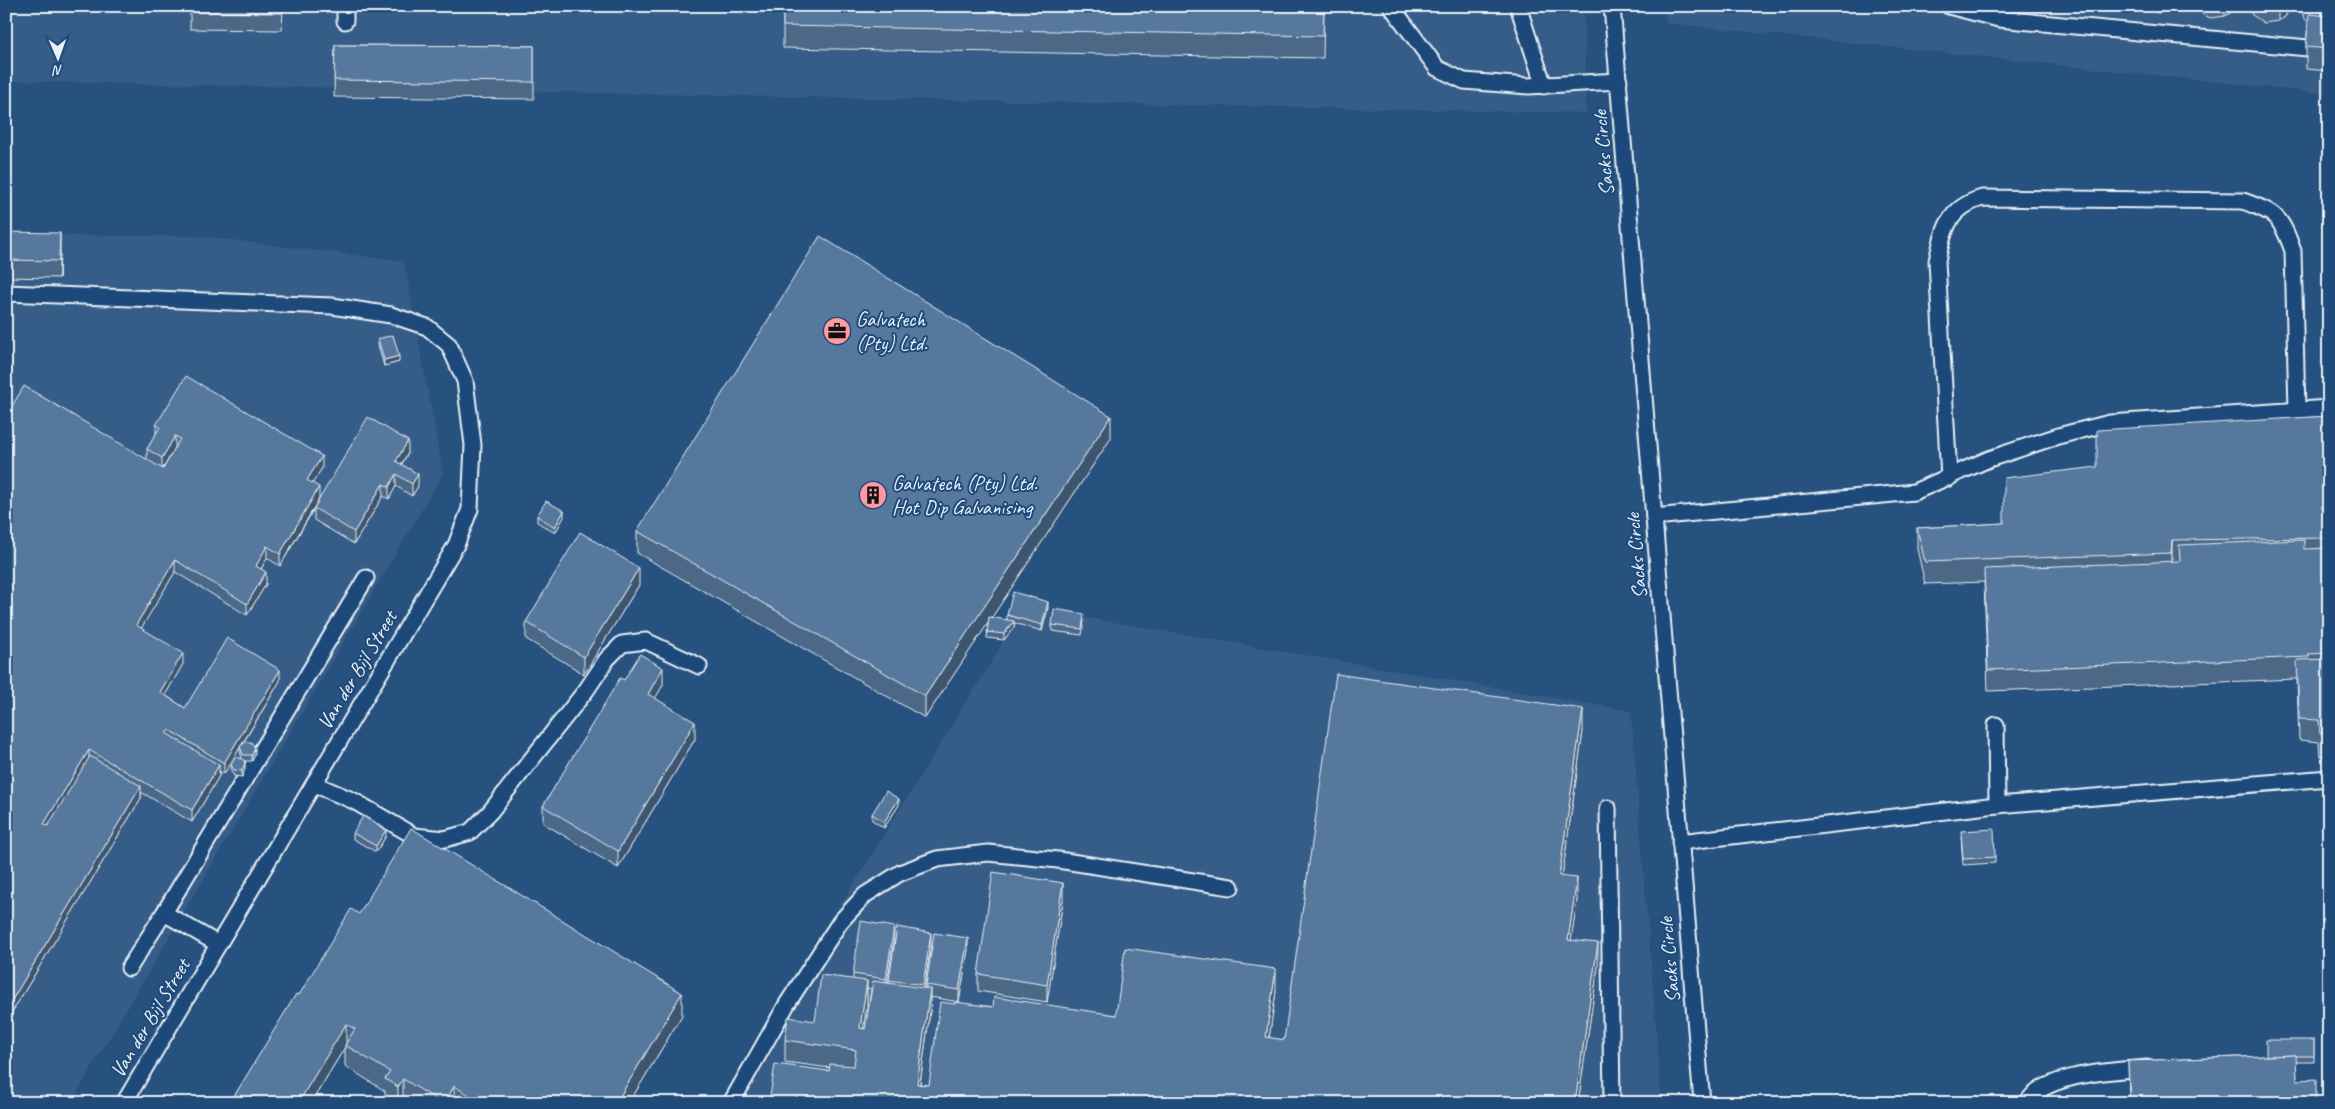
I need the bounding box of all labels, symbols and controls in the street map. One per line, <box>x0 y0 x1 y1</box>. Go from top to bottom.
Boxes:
north arrow <box>32 32 82 82</box>
text: N <box>51 62 63 79</box>
street label: Sacks Circle <box>1586 108 1620 197</box>
place label: Galvatech (Pty) Ltd. <box>856 306 928 356</box>
office icon: Galvatech (Pty) Ltd. <box>822 316 852 346</box>
place label: Galvatech (Pty) Ltd. Hot Dip Galvanising <box>892 470 1038 520</box>
building icon: Galvatech (Pty) Ltd. Hot Dip Galvanising <box>858 480 888 510</box>
street label: Sacks Circle <box>1619 511 1653 600</box>
street label: Van der Bijl Street <box>311 604 404 734</box>
street label: Sacks Circle <box>1652 915 1686 1004</box>
street label: Van der Bijl Street <box>104 952 197 1082</box>

